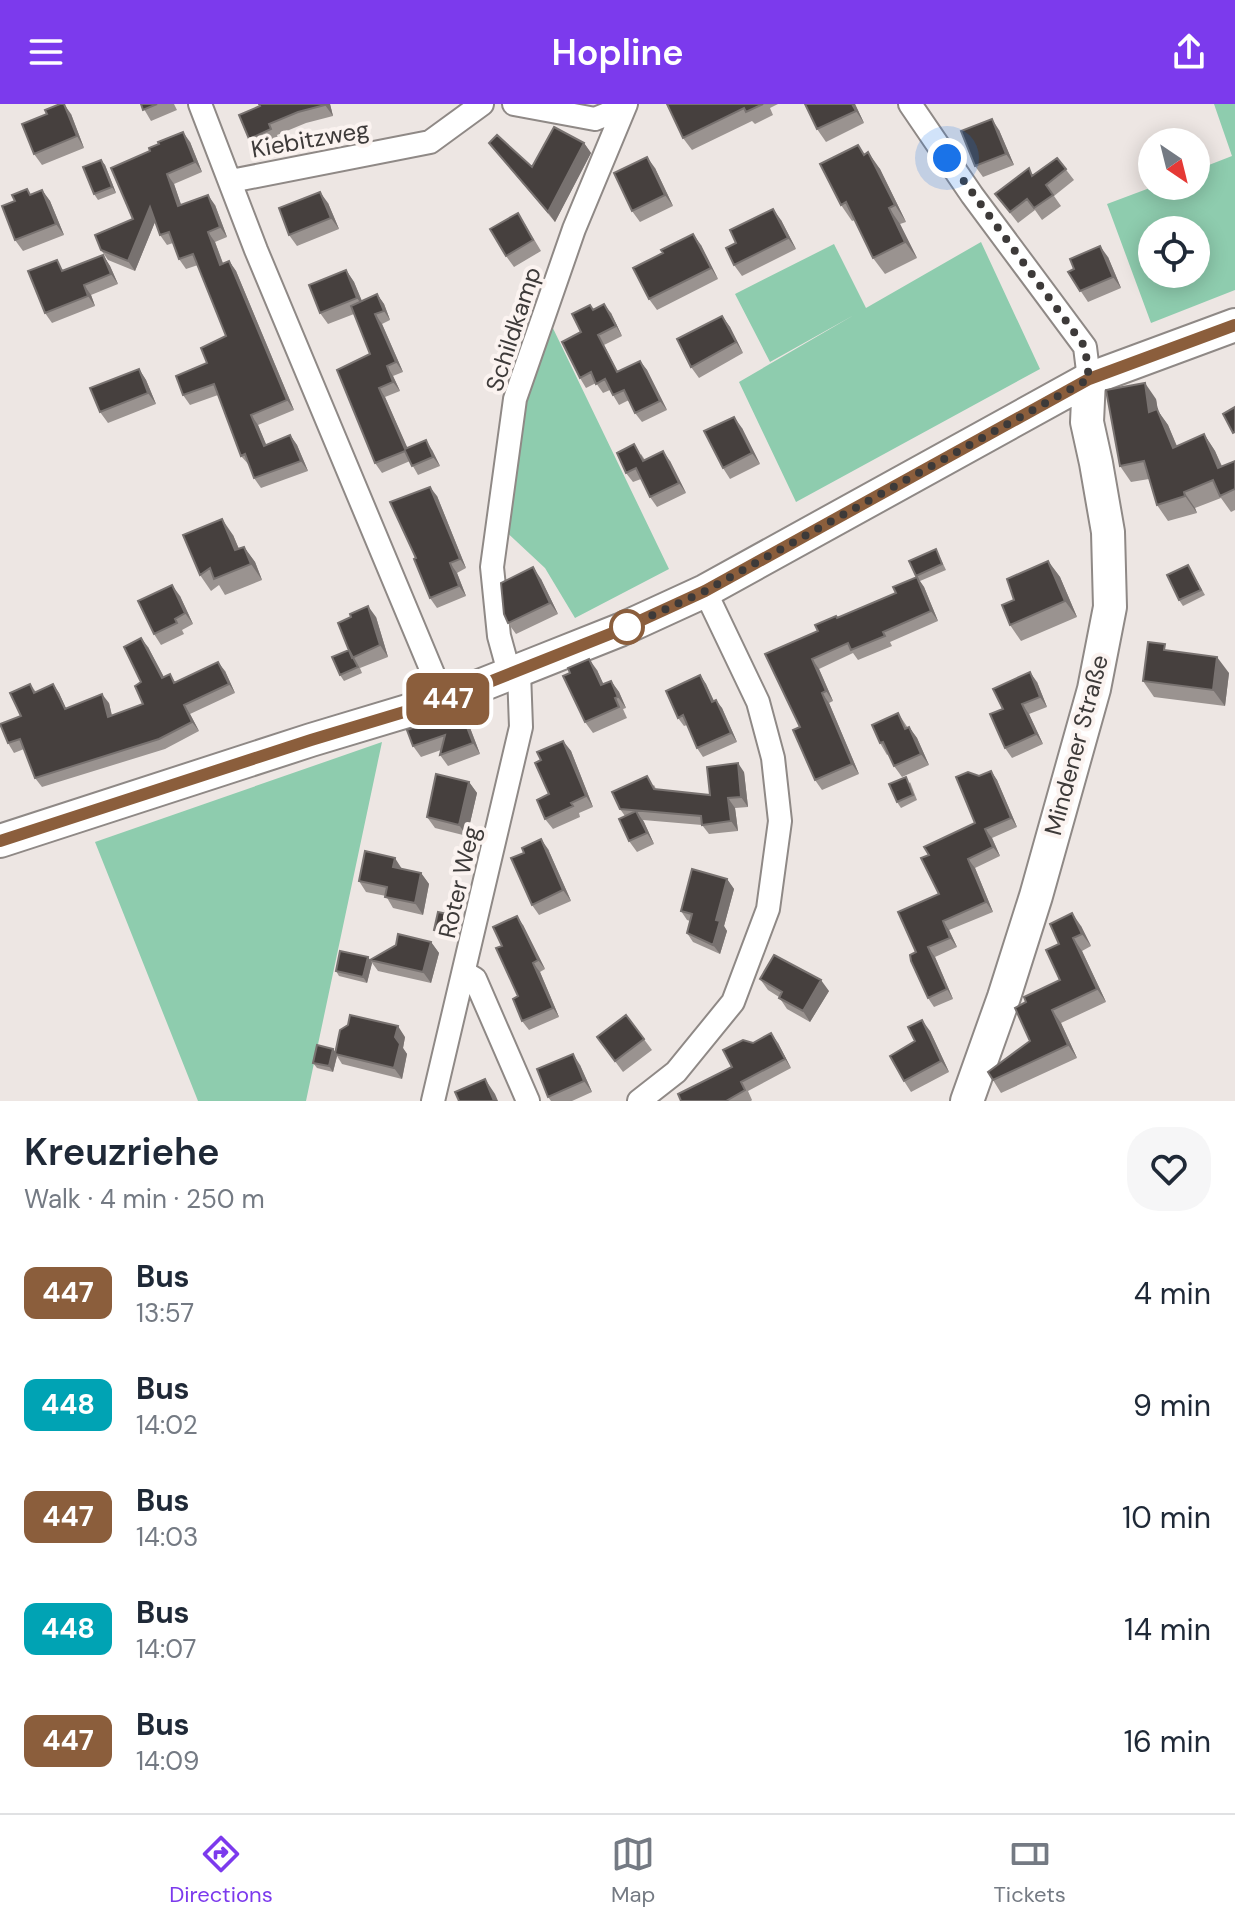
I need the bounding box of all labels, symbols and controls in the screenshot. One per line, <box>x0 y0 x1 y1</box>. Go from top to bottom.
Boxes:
text: Hopline <box>551 29 684 76</box>
icon: menu <box>24 30 68 74</box>
icon: share <box>1167 30 1211 74</box>
street label: Kiebitzweg <box>249 113 371 165</box>
north arrow <box>1138 128 1210 200</box>
map controls <box>1138 128 1210 288</box>
your location <box>927 138 967 178</box>
button: locate <box>1138 216 1210 288</box>
street label: Schildkamp <box>478 263 548 395</box>
unlabelled marker <box>610 610 644 644</box>
street label: Mindener Straße <box>1037 651 1115 839</box>
line badge: 447 <box>402 673 494 725</box>
text: 447 <box>422 680 474 717</box>
street label: Roter Weg <box>431 823 487 941</box>
text: Kreuzriehe <box>24 1127 220 1177</box>
button: heart <box>1127 1127 1211 1211</box>
text: Walk · 4 min · 250 m <box>24 1182 265 1216</box>
text: Bus <box>136 1257 190 1296</box>
text: 447 <box>42 1274 94 1311</box>
text: 4 min <box>1134 1274 1211 1313</box>
text: 13:57 <box>136 1296 194 1330</box>
text: Bus <box>136 1369 190 1408</box>
text: 448 <box>41 1386 95 1423</box>
text: 9 min <box>1133 1386 1211 1425</box>
text: 14:02 <box>136 1408 198 1442</box>
text: Bus <box>136 1481 190 1520</box>
text: 447 <box>42 1498 94 1535</box>
text: 10 min <box>1122 1498 1211 1537</box>
text: 14:03 <box>136 1520 198 1554</box>
text: Bus <box>136 1593 190 1632</box>
text: 448 <box>41 1610 95 1647</box>
text: 14 min <box>1124 1610 1211 1649</box>
text: 14:07 <box>136 1632 196 1666</box>
text: Bus <box>136 1705 190 1744</box>
text: 447 <box>42 1722 94 1759</box>
text: 16 min <box>1124 1722 1211 1761</box>
text: 14:09 <box>136 1744 199 1778</box>
tab: Directions <box>169 1832 273 1909</box>
tab: Map <box>611 1832 655 1909</box>
tab: Tickets <box>994 1832 1066 1909</box>

